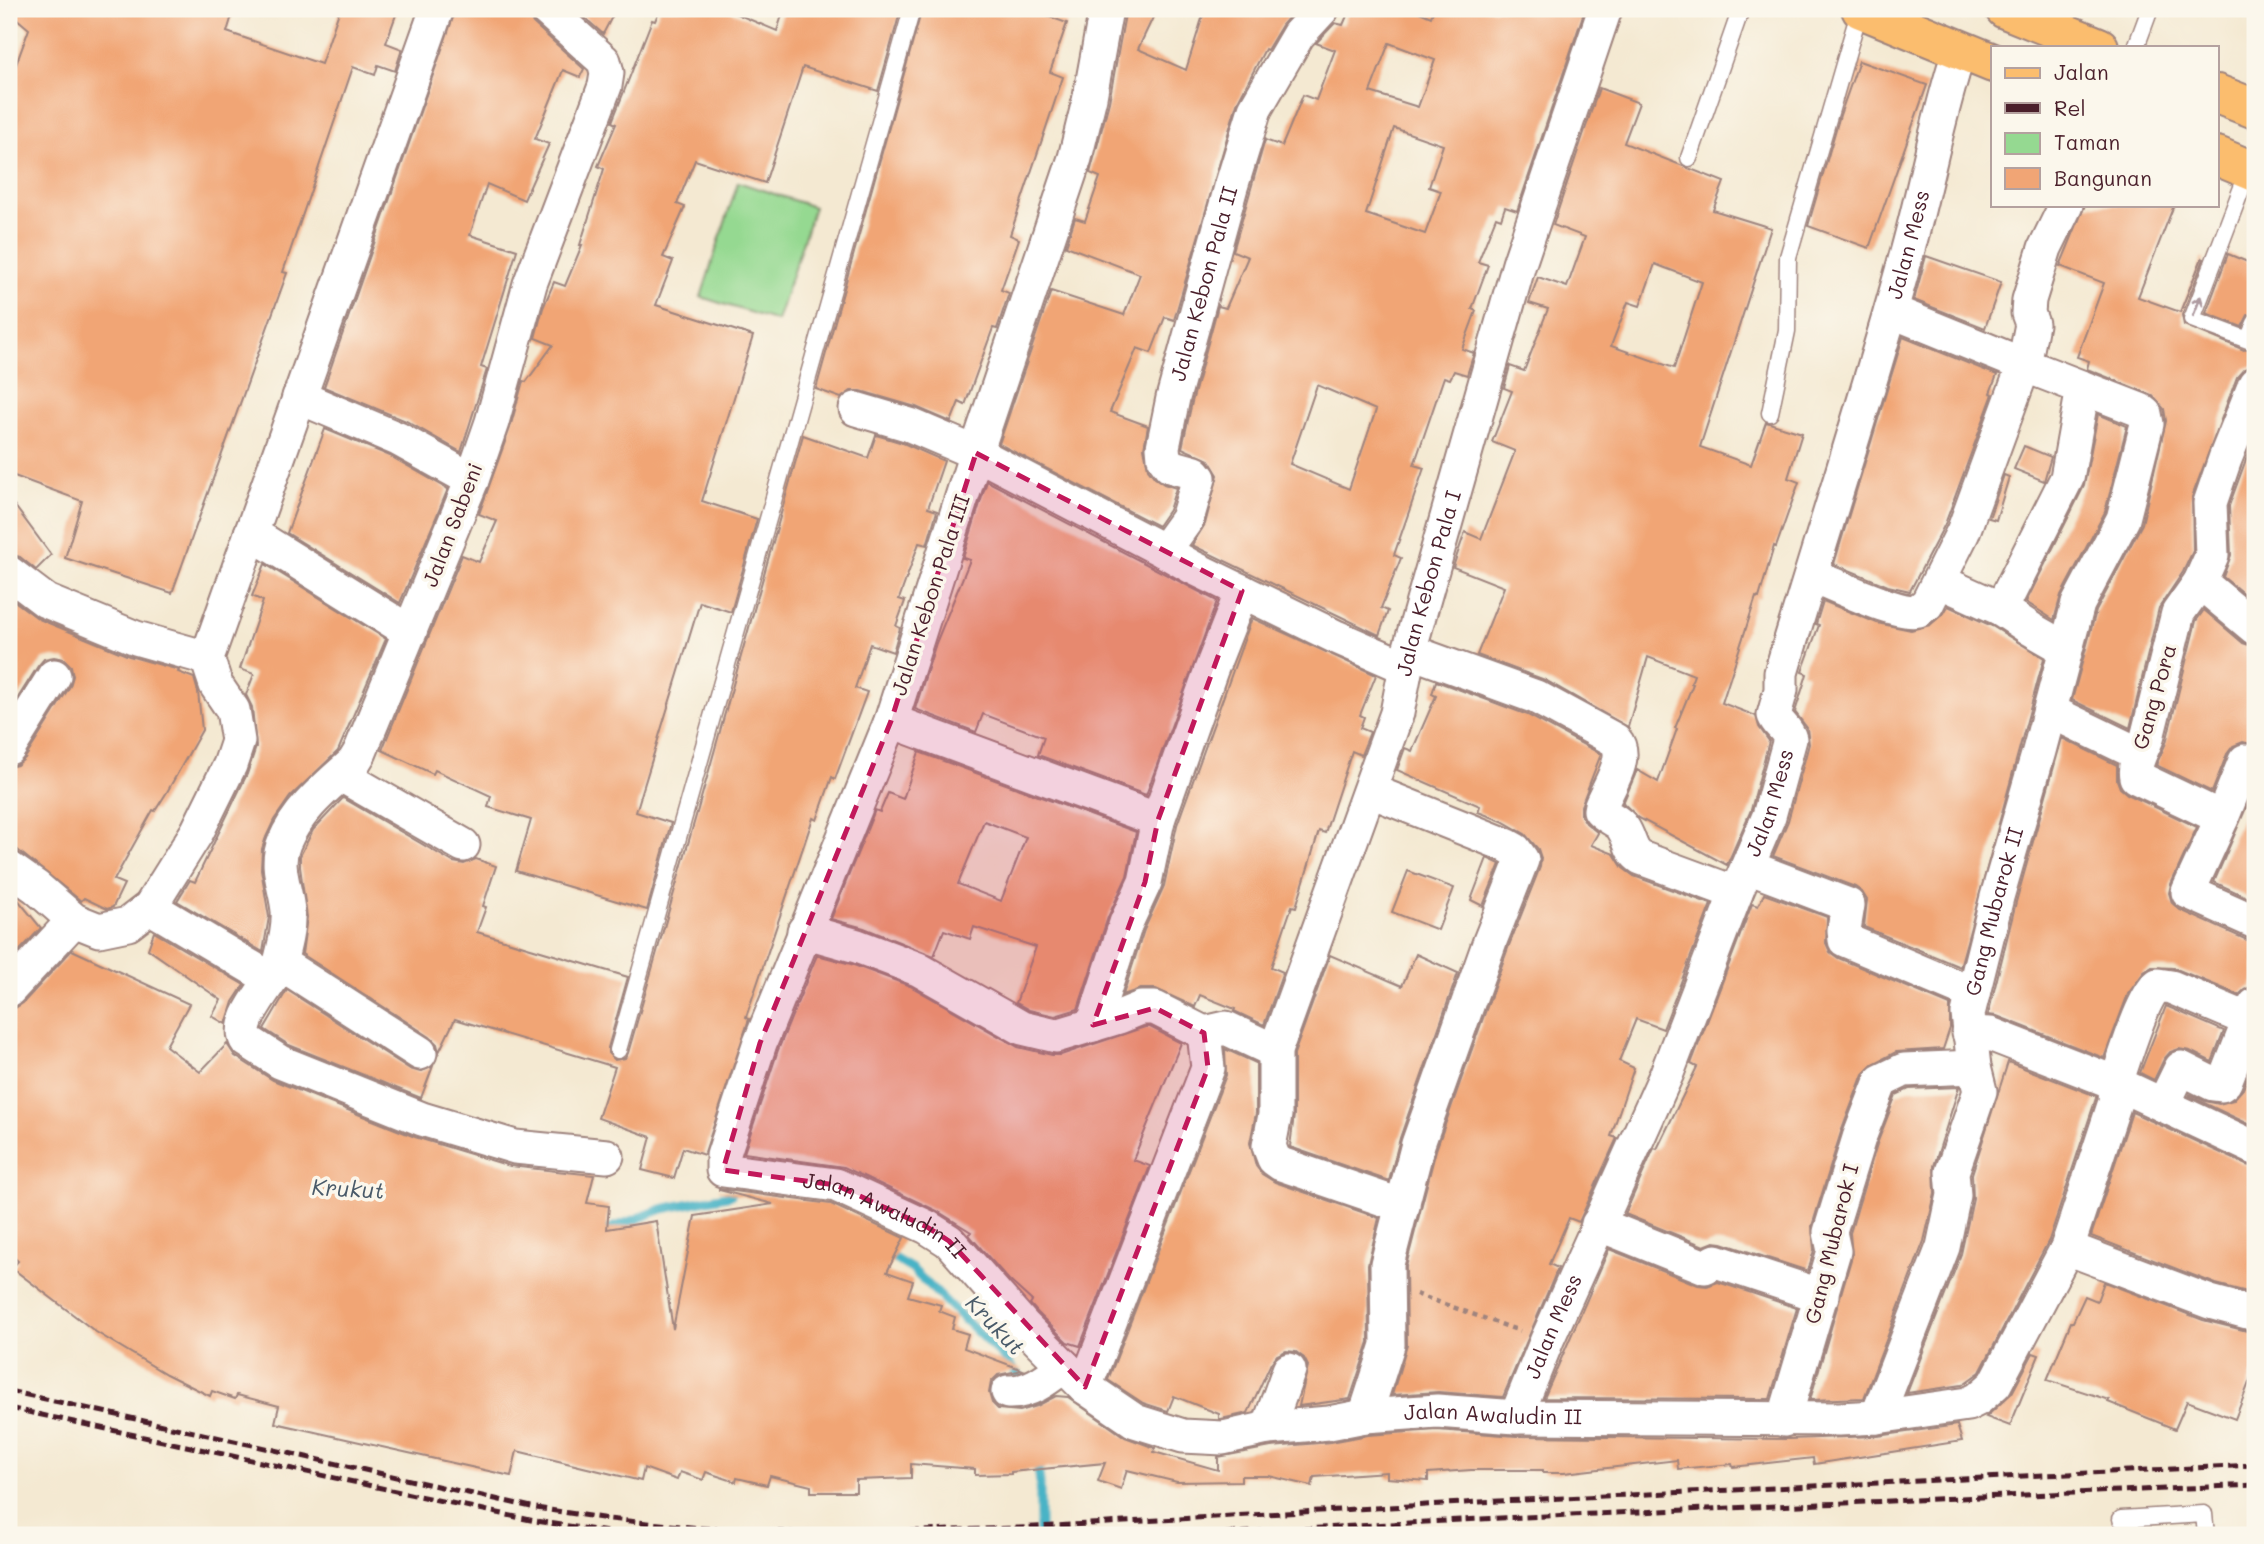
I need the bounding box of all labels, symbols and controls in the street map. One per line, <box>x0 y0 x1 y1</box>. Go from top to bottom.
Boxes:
legend <box>1991 46 2218 206</box>
text: Jalan <box>2054 58 2109 85</box>
text: Rel <box>2054 94 2086 121</box>
text: Taman <box>2054 128 2120 155</box>
text: Bangunan <box>2054 164 2152 191</box>
street label: Jalan Kebon Pala II <box>1163 183 1243 384</box>
street label: Jalan Mess <box>1880 187 1934 302</box>
one-way arrow <box>2192 295 2204 317</box>
street label: Jalan Sabeni <box>416 459 488 590</box>
street label: Jalan Kebon Pala I <box>1389 487 1466 678</box>
street label: Jalan Kebon Pala III <box>884 491 975 698</box>
street label: Gang Pora <box>2126 641 2181 752</box>
street label: Jalan Mess <box>1738 746 1799 860</box>
street label: Gang Mubarok II <box>1958 824 2028 998</box>
street label: Gang Mubarok I <box>1798 1161 1863 1326</box>
street label: Jalan Awaludin II <box>801 1166 973 1263</box>
water label: Krukut <box>311 1171 385 1205</box>
street label: Jalan Mess <box>1518 1269 1587 1382</box>
water label: Krukut <box>960 1288 1032 1361</box>
street label: Jalan Awaludin II <box>1403 1396 1582 1429</box>

